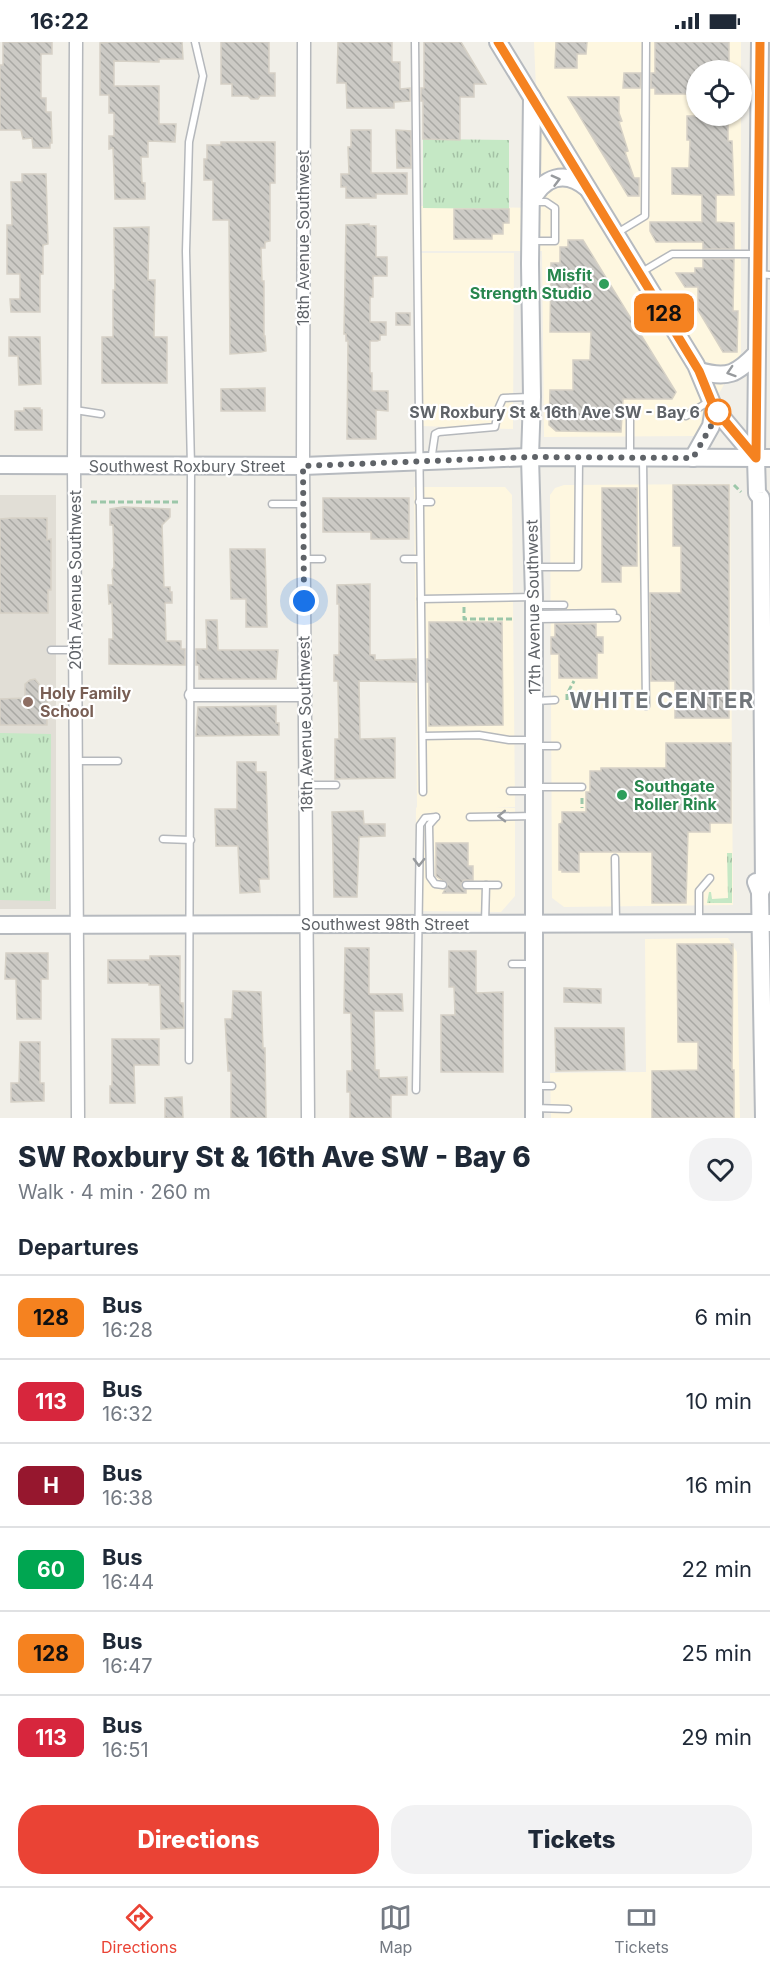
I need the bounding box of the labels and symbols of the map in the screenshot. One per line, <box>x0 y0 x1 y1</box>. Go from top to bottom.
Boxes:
street label: 18th Avenue Southwest <box>293 150 313 326</box>
one-way arrow <box>551 175 561 188</box>
place label: Misfit Strength Studio <box>470 265 592 303</box>
marker: Misfit Strength Studio <box>597 277 611 291</box>
line badge: 128 <box>630 294 698 332</box>
one-way arrow <box>726 365 737 377</box>
marker: SW Roxbury St & 16th Ave SW - Bay 6 <box>705 399 731 425</box>
place label: SW Roxbury St & 16th Ave SW - Bay 6 <box>409 402 700 422</box>
street label: Southwest Roxbury Street <box>89 456 285 476</box>
street label: 20th Avenue Southwest <box>65 490 85 670</box>
street label: 17th Avenue Southwest <box>521 519 545 695</box>
your location <box>289 586 319 616</box>
street label: 18th Avenue Southwest <box>293 636 317 812</box>
place label: Holy Family School <box>40 683 132 721</box>
district label: WHITE CENTER <box>569 687 755 713</box>
marker: Holy Family School <box>21 695 35 709</box>
place label: Southgate Roller Rink <box>634 776 717 814</box>
marker: Southgate Roller Rink <box>615 788 629 802</box>
one-way arrow <box>498 810 507 823</box>
one-way arrow <box>413 858 425 867</box>
street label: Southwest 98th Street <box>301 914 469 934</box>

